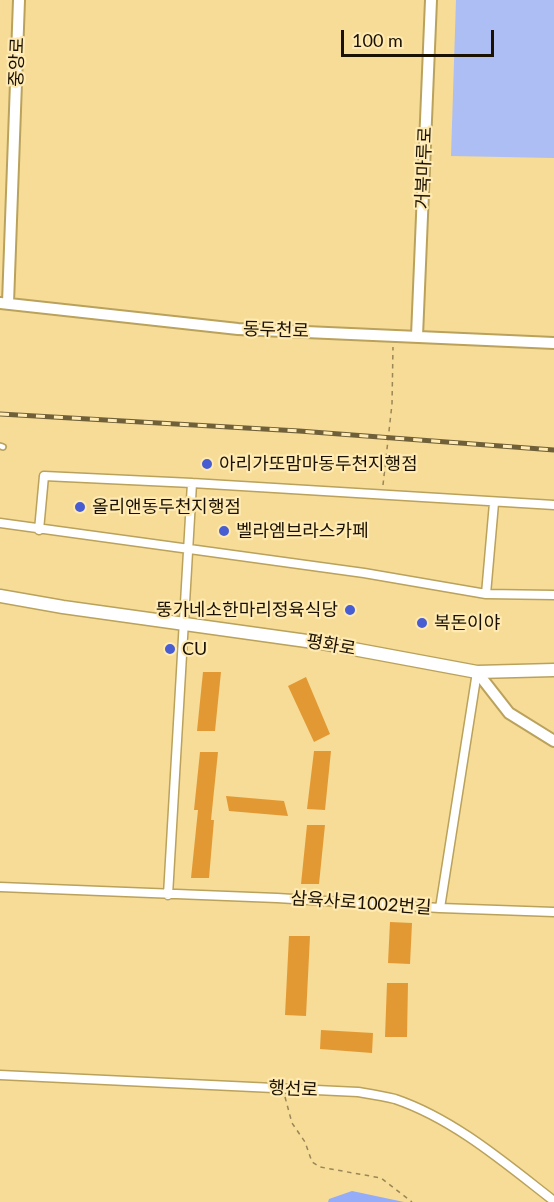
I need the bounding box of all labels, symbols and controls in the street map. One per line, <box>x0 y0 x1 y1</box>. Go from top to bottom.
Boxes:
scale bar <box>344 18 497 56</box>
text: 100 m <box>352 29 403 51</box>
street label: 중앙로 <box>5 37 29 87</box>
street label: 거북마루로 <box>412 126 436 210</box>
street label: 동두천로 <box>243 318 309 342</box>
place label: 아리가또맘마동두천지행점 <box>219 453 418 475</box>
marker: 아리가또맘마동두천지행점 <box>200 457 214 471</box>
place label: 올리앤동두천지행점 <box>92 496 241 518</box>
marker: 올리앤동두천지행점 <box>73 500 87 514</box>
place label: 벨라엠브라스카페 <box>236 520 368 542</box>
marker: 벨라엠브라스카페 <box>217 524 231 538</box>
place label: 뚱가네소한마리정육식당 <box>156 599 338 621</box>
marker: 뚱가네소한마리정육식당 <box>343 603 357 617</box>
place label: 복돈이야 <box>434 612 500 634</box>
marker: 복돈이야 <box>415 616 429 630</box>
street label: 평화로 <box>305 630 357 660</box>
place label: CU <box>182 638 207 660</box>
marker: CU <box>163 642 177 656</box>
street label: 삼육사로1002번길 <box>290 887 432 919</box>
street label: 행선로 <box>268 1077 318 1101</box>

